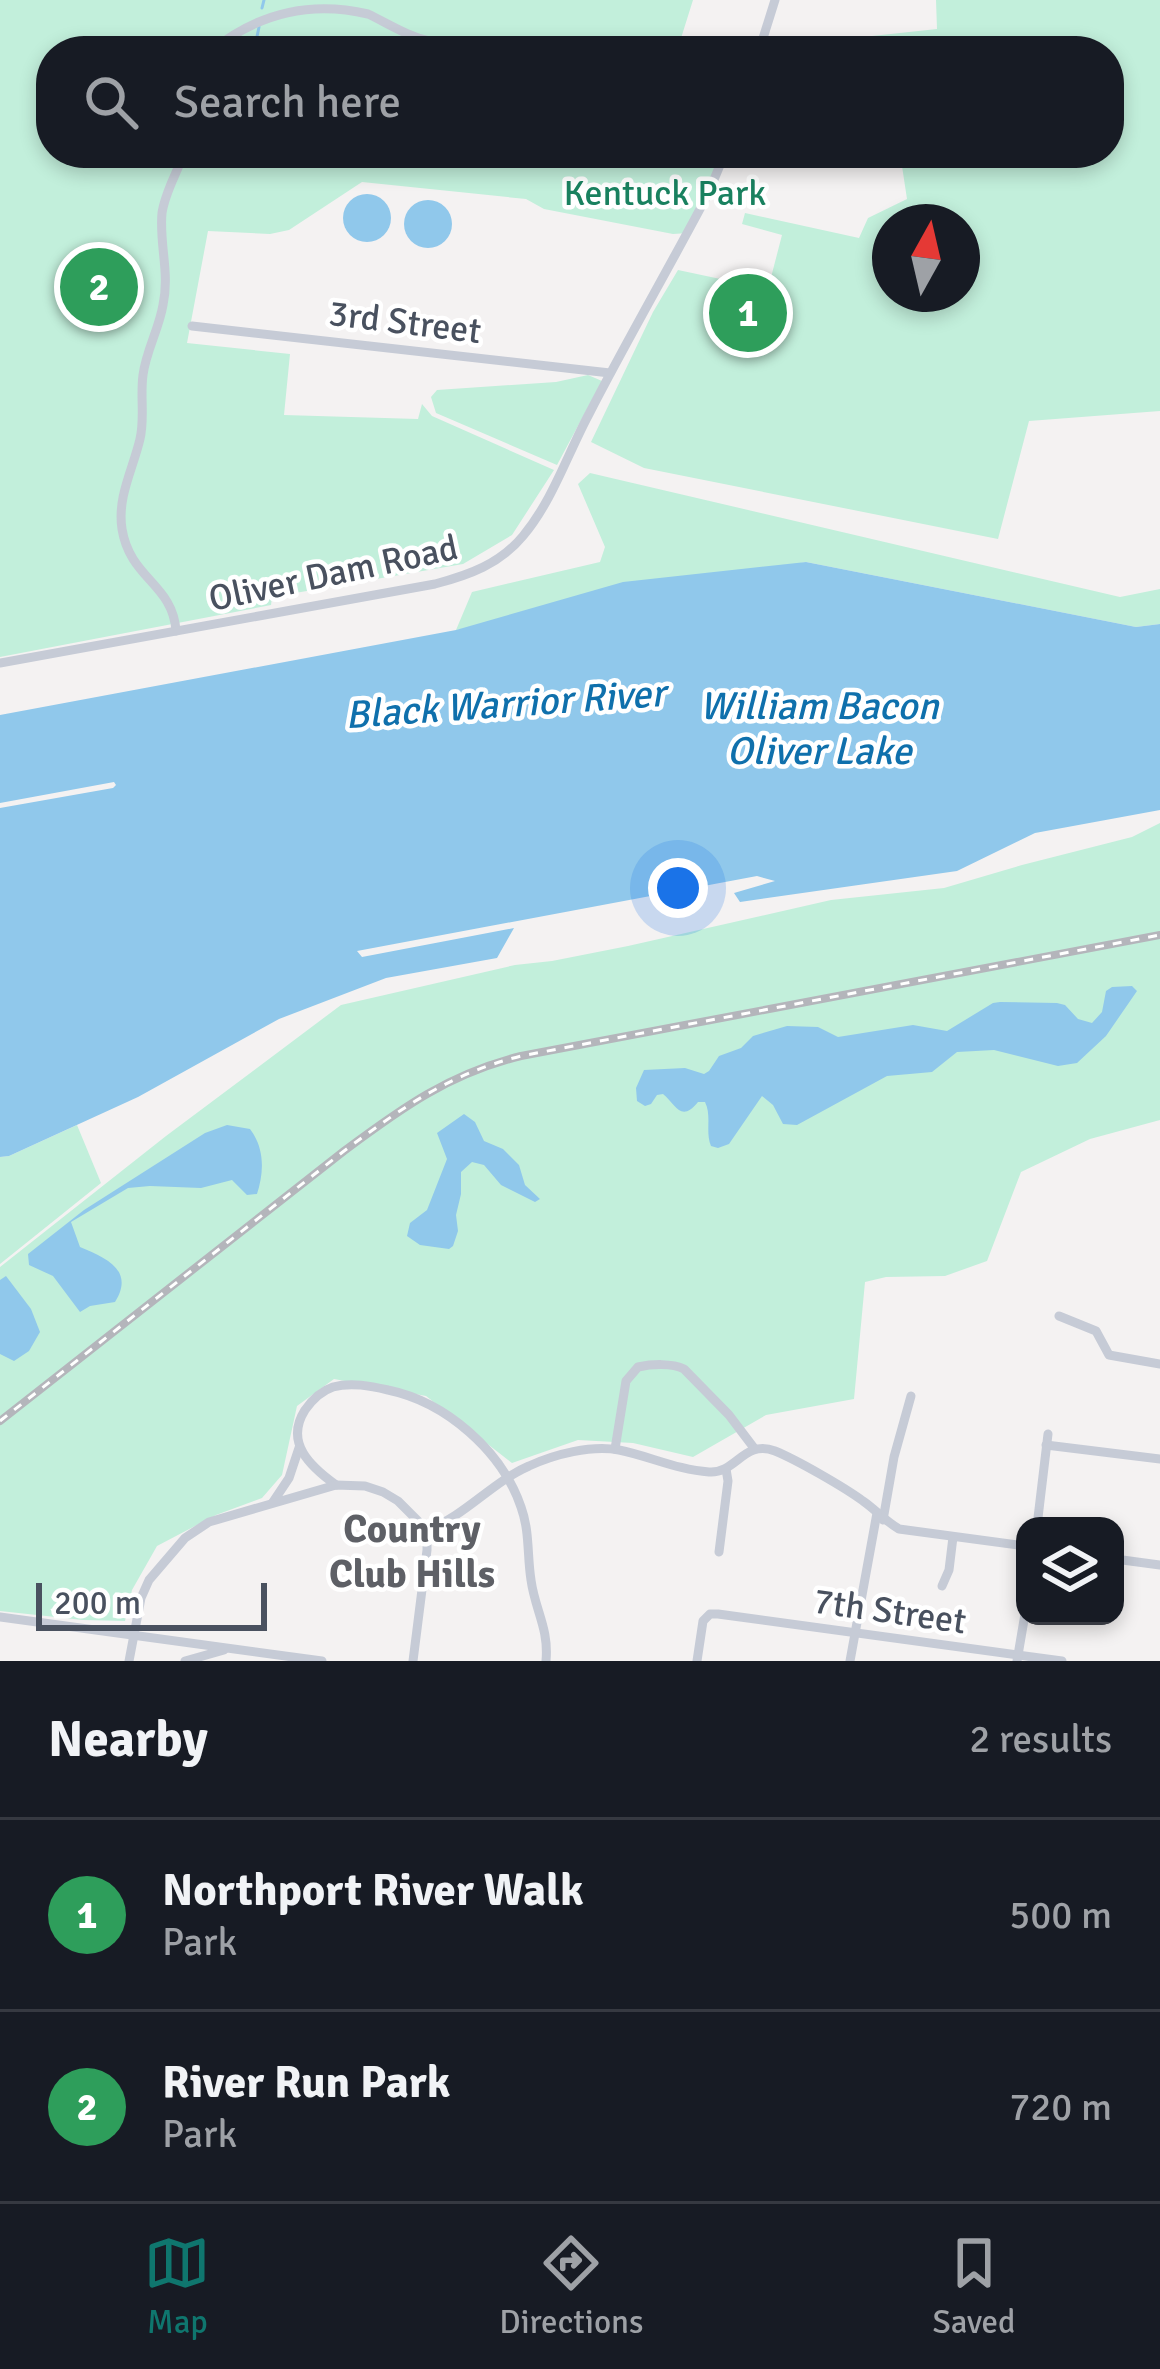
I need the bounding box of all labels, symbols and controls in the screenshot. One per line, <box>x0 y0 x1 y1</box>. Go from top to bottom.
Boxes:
search box <box>36 36 1124 168</box>
icon: search <box>78 69 144 135</box>
text: Search here <box>174 75 401 130</box>
park label: Kentuck Park <box>564 171 766 216</box>
north arrow <box>872 204 980 312</box>
pin: 2 <box>60 242 138 332</box>
pin: 1 <box>709 268 787 358</box>
street label: 3rd Street <box>326 291 484 354</box>
street label: Oliver Dam Road <box>205 525 462 622</box>
water label: Black Warrior River <box>343 669 671 739</box>
water label: William Bacon Oliver Lake <box>700 682 940 775</box>
your location <box>648 858 708 918</box>
district label: Country Club Hills <box>329 1505 495 1598</box>
map controls <box>1016 1517 1124 1625</box>
button: layers <box>1016 1517 1124 1625</box>
scale bar <box>36 1577 267 1630</box>
street label: 7th Street <box>811 1579 969 1644</box>
text: 200 m <box>54 1583 141 1624</box>
text: Nearby <box>48 1708 208 1771</box>
text: 2 results <box>969 1715 1112 1763</box>
text: Northport River Walk <box>162 1863 584 1918</box>
text: 1 <box>76 1891 98 1939</box>
text: 500 m <box>1009 1891 1112 1939</box>
text: Park <box>162 1918 237 1966</box>
text: River Run Park <box>162 2055 450 2110</box>
text: 2 <box>76 2083 98 2131</box>
text: 720 m <box>1009 2083 1112 2131</box>
text: Park <box>162 2110 237 2158</box>
tab: Map <box>144 2230 210 2343</box>
tab: Directions <box>499 2230 644 2343</box>
tab: Saved <box>932 2230 1016 2343</box>

